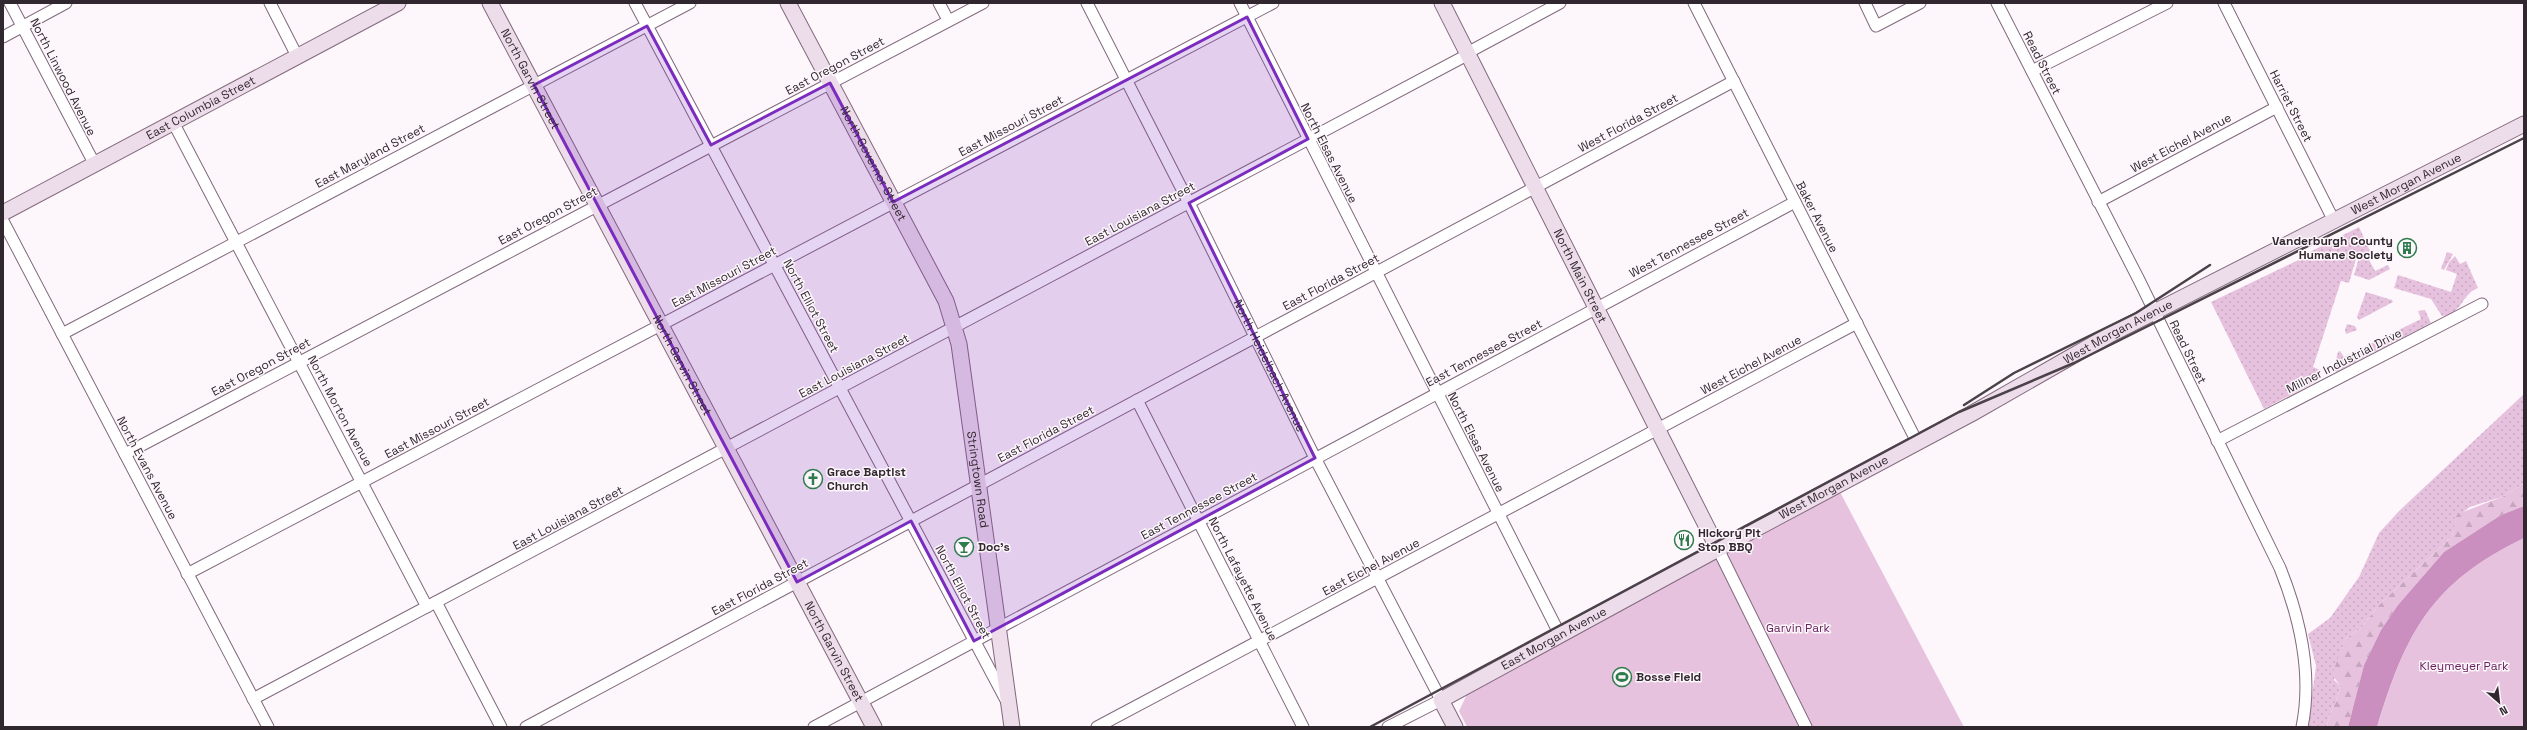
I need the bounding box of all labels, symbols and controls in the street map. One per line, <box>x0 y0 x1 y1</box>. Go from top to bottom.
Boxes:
street label: North Linwood Avenue <box>26 15 100 139</box>
street label: North Garvin Street <box>497 26 564 132</box>
street label: Read Street <box>2019 29 2065 97</box>
street label: East Oregon Street <box>783 33 887 99</box>
street label: Harriet Street <box>2266 67 2316 145</box>
street label: East Columbia Street <box>143 72 258 143</box>
street label: West Florida Street <box>1575 90 1681 156</box>
street label: East Missouri Street <box>956 92 1066 160</box>
street label: North Elsas Avenue <box>1297 100 1361 206</box>
street label: North Governor Street <box>836 104 910 224</box>
street label: West Eichel Avenue <box>2128 110 2234 176</box>
street label: East Maryland Street <box>312 120 428 192</box>
street label: West Morgan Avenue <box>2348 149 2464 219</box>
street label: East Louisiana Street <box>1082 178 1198 250</box>
street label: Baker Avenue <box>1792 179 1842 255</box>
street label: East Oregon Street <box>496 183 600 249</box>
street label: West Tennessee Street <box>1626 205 1752 281</box>
street label: North Main Street <box>1550 226 1610 326</box>
place label: Vanderburgh County Humane Society <box>2272 233 2393 263</box>
building icon: Vanderburgh County Humane Society <box>2396 237 2418 259</box>
street label: East Missouri Street <box>669 243 779 311</box>
street label: East Florida Street <box>1280 250 1382 314</box>
street label: North Elliot Street <box>780 256 842 356</box>
street label: West Morgan Avenue <box>2060 296 2175 368</box>
street label: North Heidelbach Avenue <box>1230 297 1309 435</box>
street label: North Garvin Street <box>649 312 715 418</box>
street label: East Tennessee Street <box>1423 316 1545 390</box>
street label: Read Street <box>2166 318 2210 386</box>
street label: Millner Industrial Drive <box>2284 325 2404 397</box>
street label: East Louisiana Street <box>796 330 912 402</box>
street label: West Eichel Avenue <box>1698 332 1804 398</box>
street label: East Oregon Street <box>209 334 313 400</box>
street label: North Morton Avenue <box>304 353 376 469</box>
street label: North Elsas Avenue <box>1444 389 1508 495</box>
street label: East Missouri Street <box>382 394 492 462</box>
street label: East Florida Street <box>995 402 1097 466</box>
street label: North Evans Avenue <box>113 414 181 522</box>
street label: Stringtown Road <box>963 430 992 529</box>
street label: West Morgan Avenue <box>1776 452 1891 523</box>
place label: Grace Baptist Church <box>827 464 906 494</box>
church icon: Grace Baptist Church <box>802 468 824 490</box>
street label: East Tennessee Street <box>1138 469 1260 543</box>
street label: East Louisiana Street <box>510 482 626 554</box>
street label: North Lafayette Avenue <box>1205 514 1281 644</box>
place label: Hickory Pit Stop BBQ <box>1698 525 1761 555</box>
restaurant icon: Hickory Pit Stop BBQ <box>1673 529 1695 551</box>
street label: East Eichel Avenue <box>1320 535 1422 599</box>
bar icon: Doc's <box>953 536 975 558</box>
place label: Doc's <box>978 539 1010 555</box>
street label: North Elliot Street <box>932 542 994 642</box>
street label: East Florida Street <box>709 555 811 619</box>
street label: North Garvin Street <box>801 598 867 705</box>
street label: East Morgan Avenue <box>1498 603 1609 674</box>
park label: Garvin Park <box>1766 620 1831 636</box>
park label: Kleymeyer Park <box>2419 658 2509 674</box>
sports icon: Bosse Field <box>1611 666 1633 688</box>
place label: Bosse Field <box>1636 669 1701 685</box>
north arrow <box>2479 682 2519 722</box>
text: N <box>2497 703 2510 719</box>

